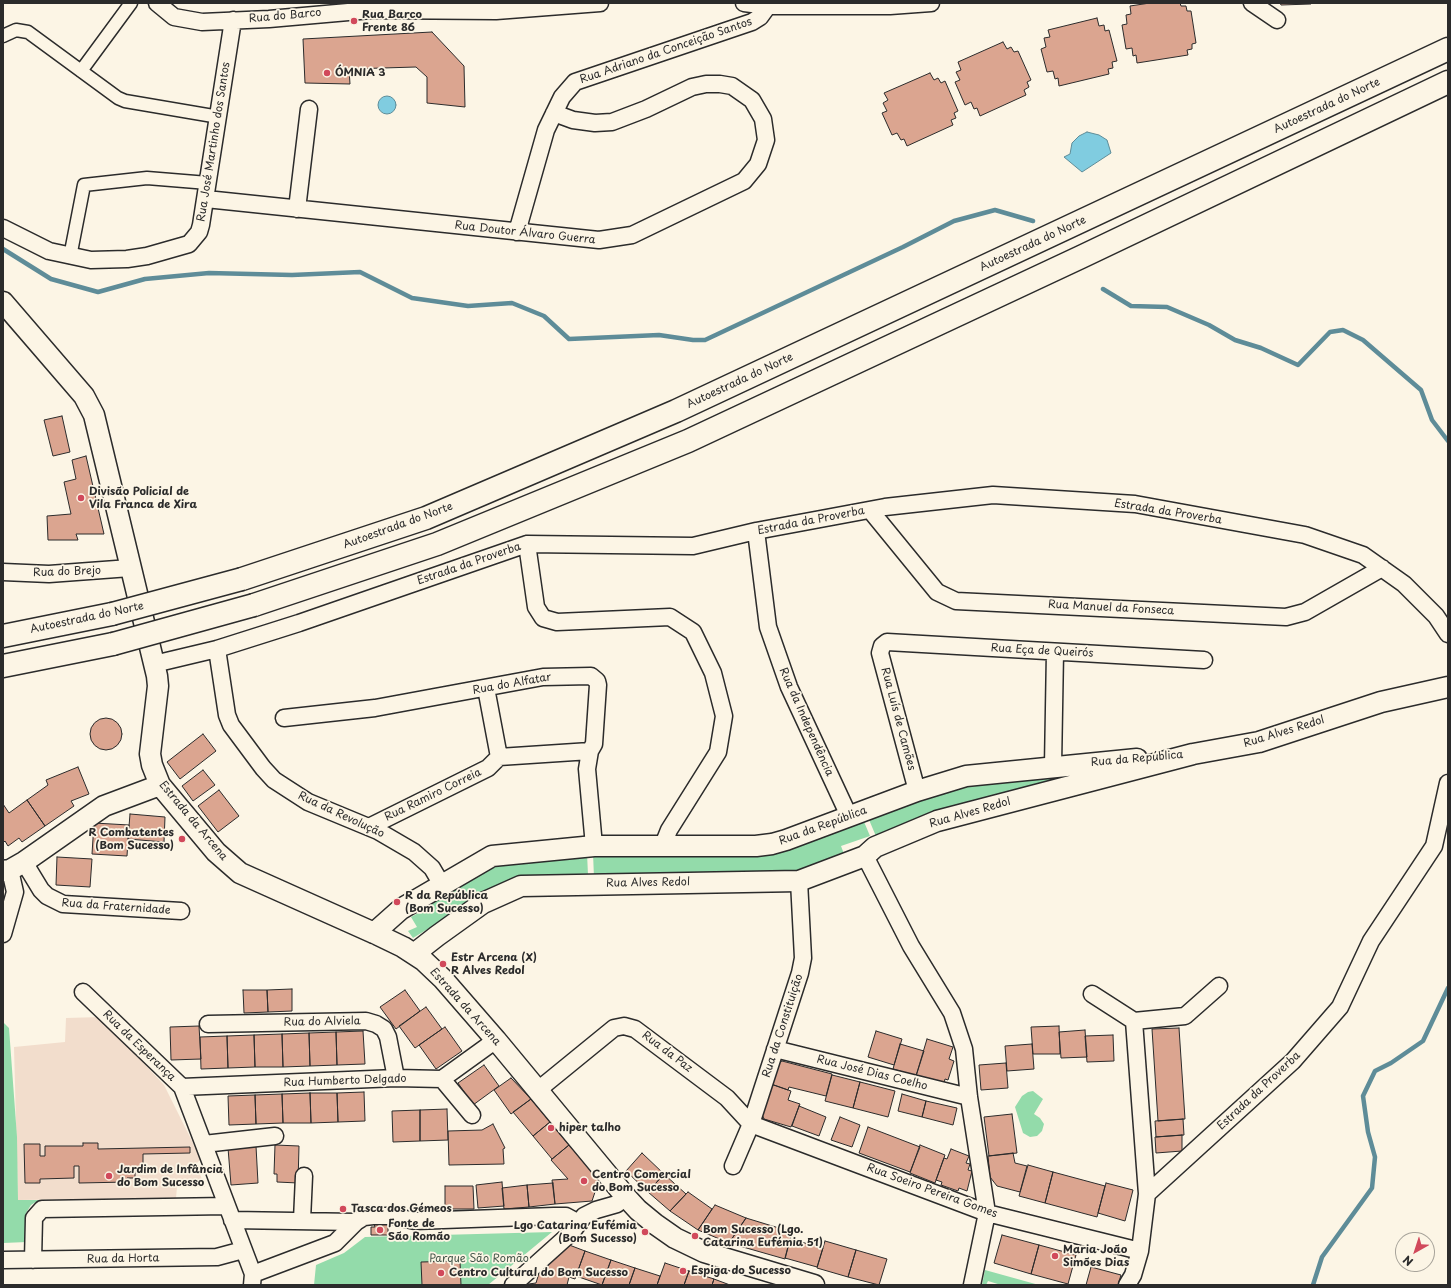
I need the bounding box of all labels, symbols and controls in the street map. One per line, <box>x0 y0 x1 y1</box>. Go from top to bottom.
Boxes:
street label: Rua do Barco <box>248 6 322 26</box>
place label: Rua Barco Frente 86 <box>362 8 422 34</box>
street label: Rua Adriano da Conceição Santos <box>578 15 754 87</box>
marker: Rua Barco Frente 86 <box>349 16 359 26</box>
street label: Rua José Martinho dos Santos <box>195 61 233 223</box>
place label: ÓMNIA 3 <box>335 66 386 80</box>
marker: ÓMNIA 3 <box>322 68 332 78</box>
street label: Autoestrada do Norte <box>1272 76 1382 136</box>
street label: Autoestrada do Norte <box>978 214 1088 274</box>
street label: Rua Doutor Álvaro Guerra <box>454 219 596 247</box>
street label: Autoestrada do Norte <box>685 351 795 411</box>
place label: Divisão Policial de Vila Franca de Xira <box>89 485 197 511</box>
marker: Divisão Policial de Vila Franca de Xira <box>76 493 86 503</box>
street label: Estrada da Proverba <box>1113 497 1223 527</box>
street label: Autoestrada do Norte <box>341 500 455 552</box>
street label: Estrada da Proverba <box>756 504 866 538</box>
street label: Estrada da Proverba <box>415 540 523 588</box>
street label: Rua do Brejo <box>33 564 101 580</box>
street label: Rua Manuel da Fonseca <box>1048 598 1174 618</box>
street label: Autoestrada do Norte <box>29 600 145 636</box>
street label: Rua Eça de Queirós <box>990 642 1094 660</box>
street label: Rua da Independência <box>776 666 836 778</box>
street label: Rua Luís de Camões <box>878 666 918 772</box>
street label: Rua do Alfatar <box>472 671 552 697</box>
street label: Rua Alves Redol <box>1242 713 1326 751</box>
street label: Rua da República <box>1090 748 1184 770</box>
street label: Rua Ramiro Correia <box>382 766 484 824</box>
street label: Estrada da Arcena <box>156 779 230 863</box>
street label: Rua da Revolução <box>296 789 386 841</box>
street label: Rua Alves Redol <box>928 795 1012 831</box>
street label: Rua da República <box>777 804 869 848</box>
place label: R Combatentes (Bom Sucesso) <box>89 826 174 852</box>
marker: R Combatentes (Bom Sucesso) <box>177 834 187 844</box>
street label: Rua Alves Redol <box>606 876 690 890</box>
place label: R da República (Bom Sucesso) <box>405 889 488 915</box>
street label: Rua da Fraternidade <box>61 897 171 917</box>
marker: R da República (Bom Sucesso) <box>392 897 402 907</box>
place label: Estr Arcena (X) R Alves Redol <box>451 951 537 977</box>
marker: Estr Arcena (X) R Alves Redol <box>438 959 448 969</box>
street label: Estrada da Arcena <box>427 966 503 1048</box>
street label: Rua da Constituição <box>760 973 806 1079</box>
street label: Rua da Esperança <box>100 1008 178 1084</box>
street label: Rua do Alviela <box>283 1015 361 1029</box>
street label: Rua da Paz <box>639 1029 695 1075</box>
street label: Estrada da Proverba <box>1215 1049 1303 1133</box>
street label: Rua José Dias Coelho <box>815 1053 929 1093</box>
street label: Rua Humberto Delgado <box>283 1072 407 1090</box>
place label: hiper talho <box>559 1121 621 1135</box>
marker: hiper talho <box>546 1123 556 1133</box>
street label: Rua Soeiro Pereira Gomes <box>865 1161 999 1221</box>
place label: Jardim de Infância do Bom Sucesso <box>117 1163 223 1189</box>
place label: Centro Comercial do Bom Sucesso <box>592 1168 691 1194</box>
marker: Jardim de Infância do Bom Sucesso <box>104 1171 114 1181</box>
marker: Centro Comercial do Bom Sucesso <box>579 1176 589 1186</box>
place label: Tasca dos Gémeos <box>351 1202 452 1216</box>
marker: Tasca dos Gémeos <box>338 1204 348 1214</box>
place label: Fonte de São Romão <box>388 1217 450 1243</box>
place label: Lgo Catarina Eufémia (Bom Sucesso) <box>514 1219 637 1245</box>
place label: Bom Sucesso (Lgo. Catarina Eufémia 51) <box>703 1223 823 1249</box>
marker: Fonte de São Romão <box>375 1225 385 1235</box>
marker: Lgo Catarina Eufémia (Bom Sucesso) <box>640 1227 650 1237</box>
marker: Bom Sucesso (Lgo. Catarina Eufémia 51) <box>690 1231 700 1241</box>
north arrow <box>1395 1232 1435 1272</box>
place label: Maria João Simões Dias <box>1063 1243 1129 1269</box>
marker: Maria João Simões Dias <box>1050 1251 1060 1261</box>
street label: Rua da Horta <box>87 1252 159 1266</box>
park label: Parque São Romão <box>429 1252 529 1266</box>
text: N <box>1399 1252 1416 1270</box>
place label: Espiga do Sucesso <box>691 1264 791 1278</box>
place label: Centro Cultural do Bom Sucesso <box>449 1266 628 1280</box>
marker: Espiga do Sucesso <box>678 1266 688 1276</box>
marker: Centro Cultural do Bom Sucesso <box>436 1268 446 1278</box>

